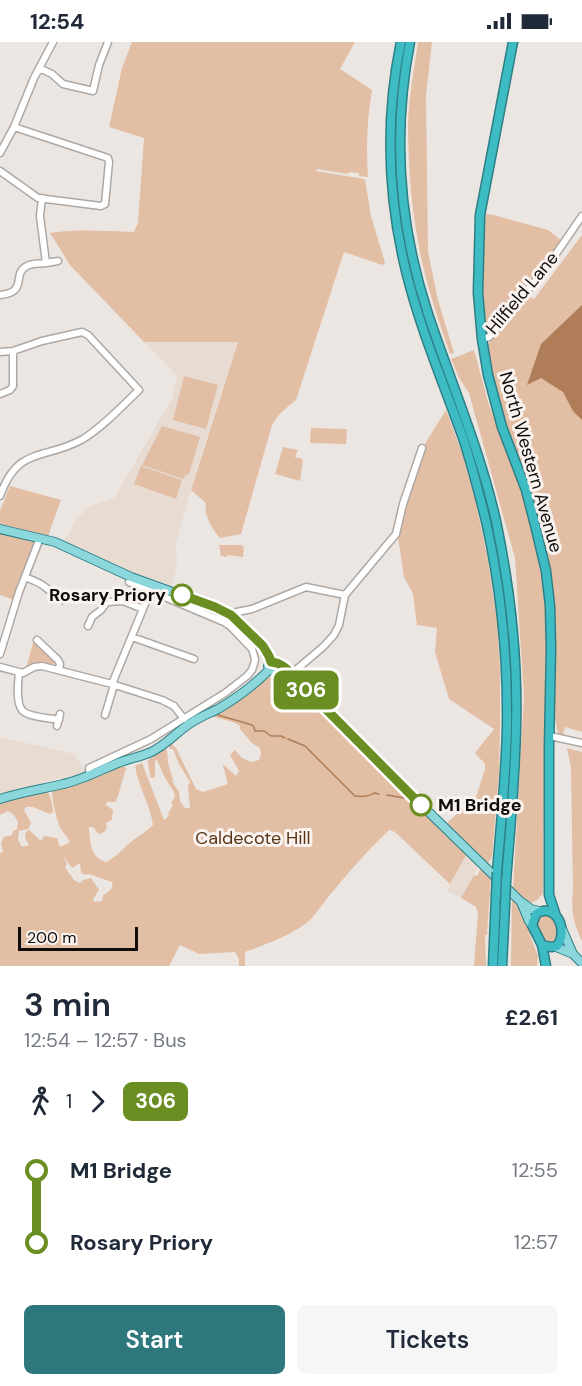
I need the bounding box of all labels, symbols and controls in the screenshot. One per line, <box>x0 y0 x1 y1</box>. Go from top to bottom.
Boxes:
text: 12:54 <box>30 7 84 36</box>
street label: Hilfield Lane <box>480 247 564 339</box>
street label: North Western Avenue <box>494 369 568 555</box>
place label: Rosary Priory <box>49 583 166 607</box>
marker: Rosary Priory <box>171 584 193 606</box>
line badge: 306 <box>272 670 340 710</box>
text: 306 <box>286 676 326 704</box>
place label: M1 Bridge <box>438 793 522 817</box>
marker: M1 Bridge <box>410 794 432 816</box>
park label: Caldecote Hill <box>195 826 311 850</box>
scale bar <box>18 924 138 952</box>
text: 200 m <box>27 927 76 948</box>
text: 3 min <box>24 983 111 1026</box>
text: £2.61 <box>505 1003 558 1032</box>
text: 12:54 – 12:57 · Bus <box>24 1027 187 1053</box>
icon: walk <box>24 1085 57 1118</box>
icon: forward <box>81 1085 114 1118</box>
text: 306 <box>135 1087 176 1115</box>
text: 1 <box>66 1088 72 1114</box>
text: M1 Bridge <box>70 1156 172 1185</box>
text: 12:55 <box>512 1157 558 1183</box>
text: Rosary Priory <box>70 1228 213 1257</box>
text: 12:57 <box>514 1229 558 1255</box>
button: Start <box>24 1305 285 1374</box>
button: Tickets <box>297 1305 558 1374</box>

